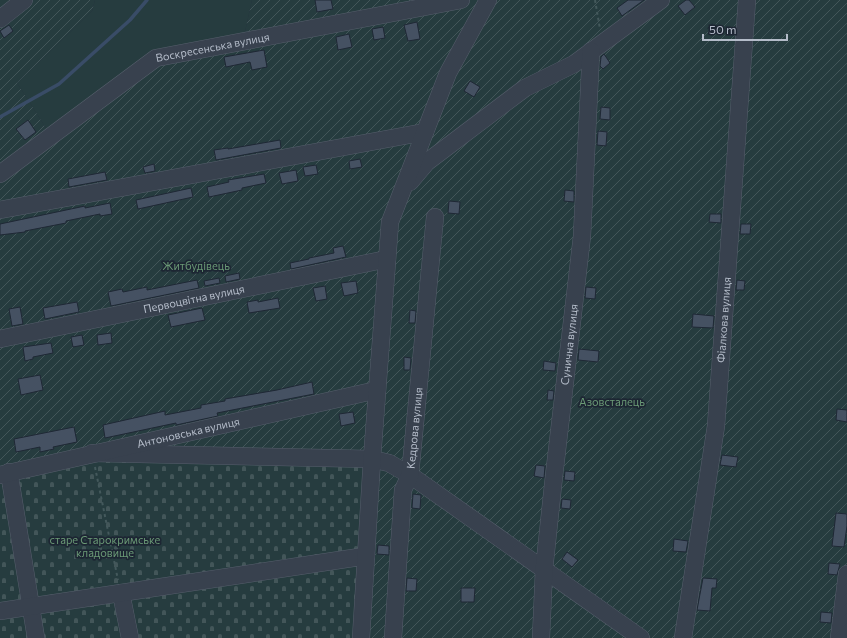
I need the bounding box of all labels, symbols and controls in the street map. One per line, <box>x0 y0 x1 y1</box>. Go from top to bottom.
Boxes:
scale bar <box>703 16 787 42</box>
text: 50 m <box>709 22 737 36</box>
street label: Воскресенська вулиця <box>154 30 271 64</box>
park label: Житбудівець <box>162 259 230 272</box>
street label: Фіалкова вулиця <box>714 276 733 363</box>
street label: Первоцвітна вулиця <box>142 282 246 315</box>
street label: Сунична вулиця <box>558 303 580 386</box>
street label: Кедрова вулиця <box>404 387 424 469</box>
park label: Азовсталець <box>579 395 645 408</box>
street label: Антоновська вулиця <box>135 414 241 450</box>
park label: старе Старокримське кладовище <box>50 533 161 559</box>

